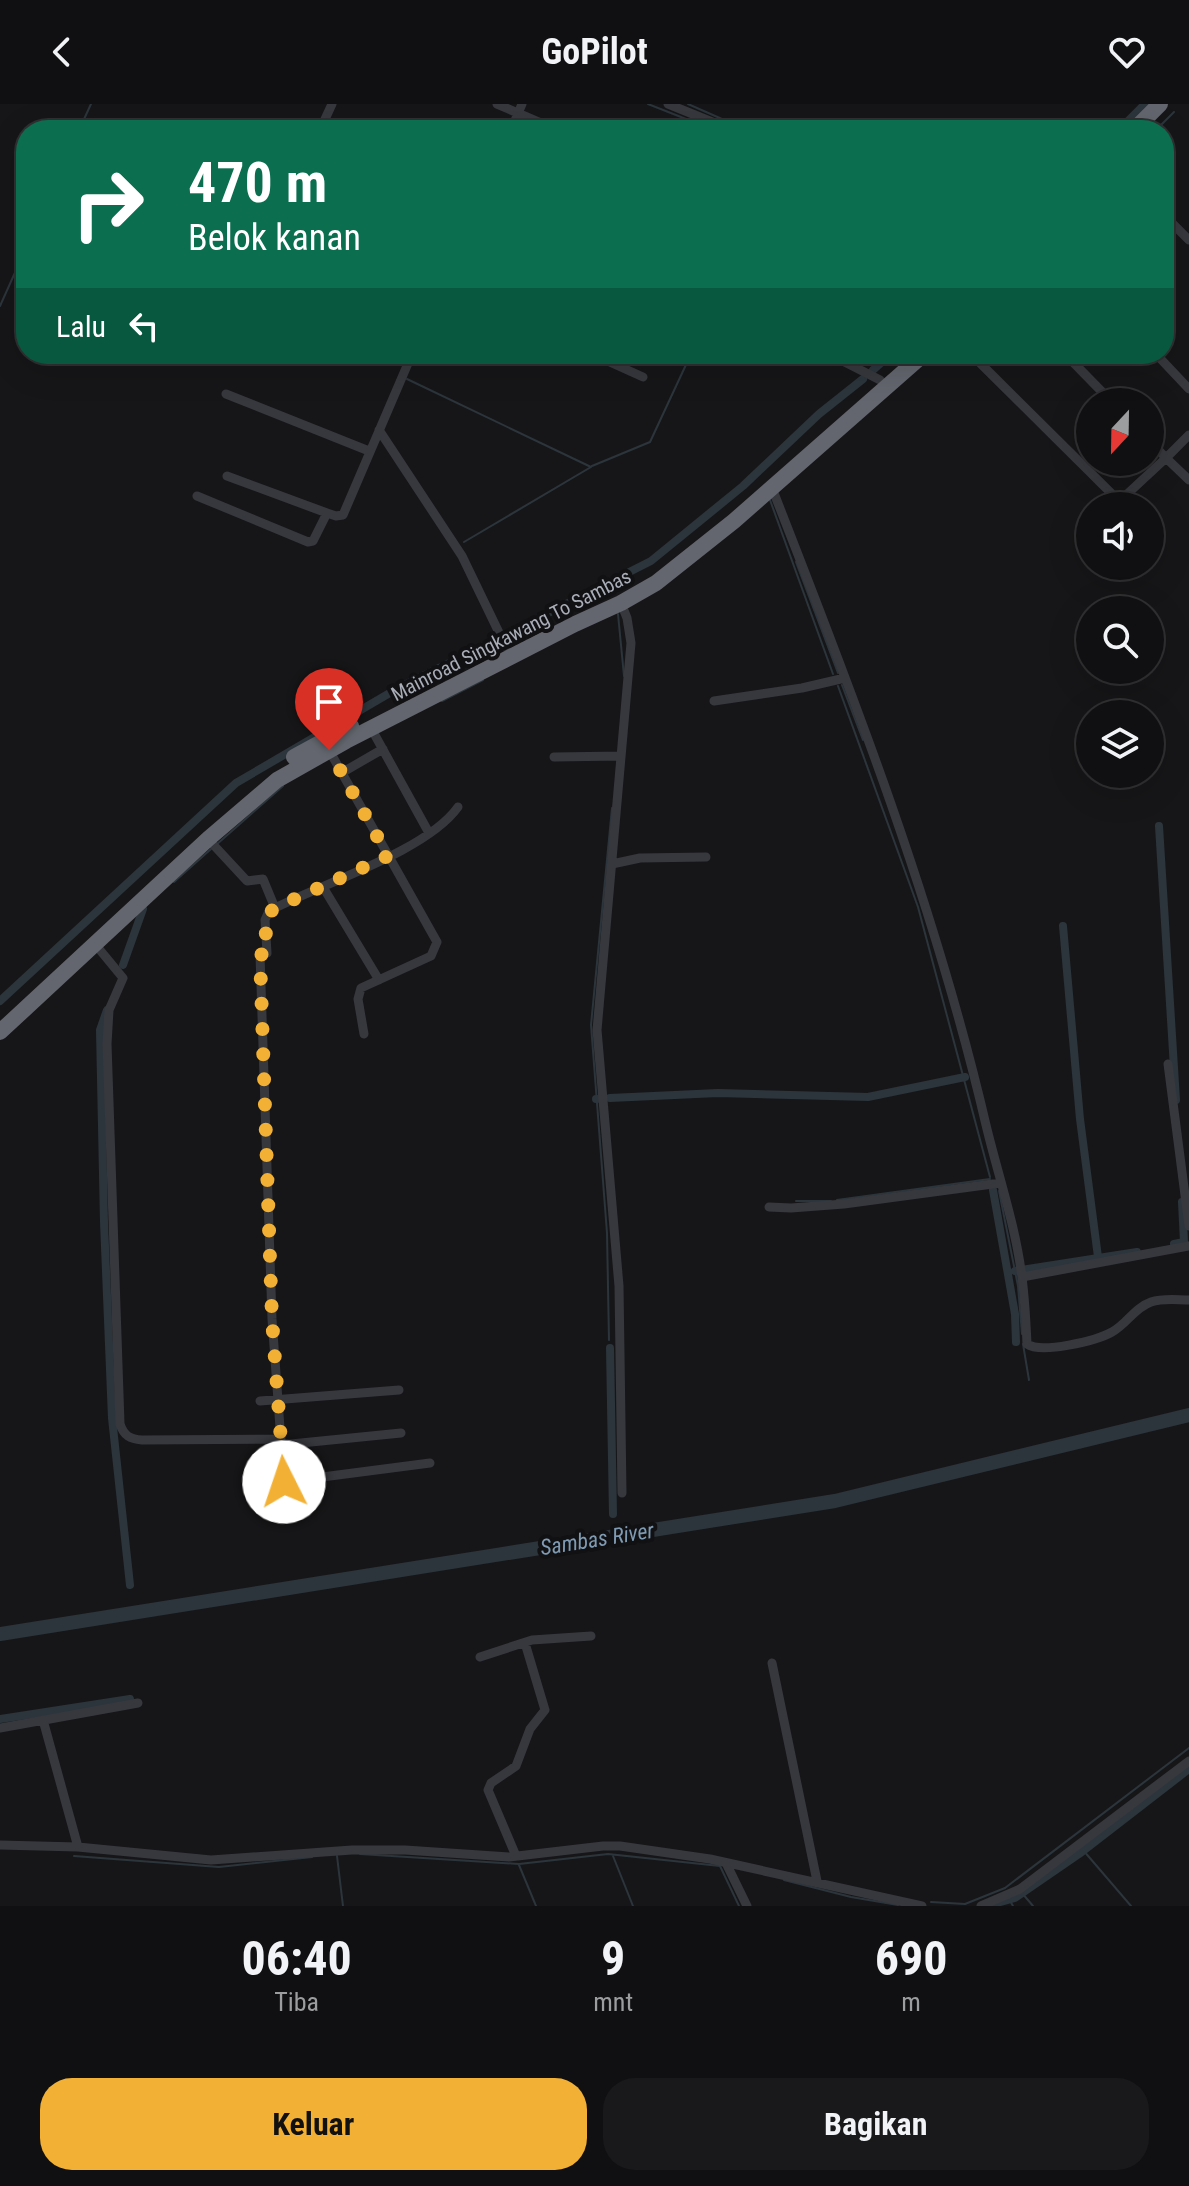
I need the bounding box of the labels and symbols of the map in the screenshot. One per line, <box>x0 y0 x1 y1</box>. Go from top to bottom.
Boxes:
north arrow <box>1076 388 1164 476</box>
street label: Mainroad Singkawang To Sambas <box>387 564 635 706</box>
pin <box>295 668 363 750</box>
position arrow <box>242 1440 326 1524</box>
water label: Sambas River <box>538 1518 656 1560</box>

